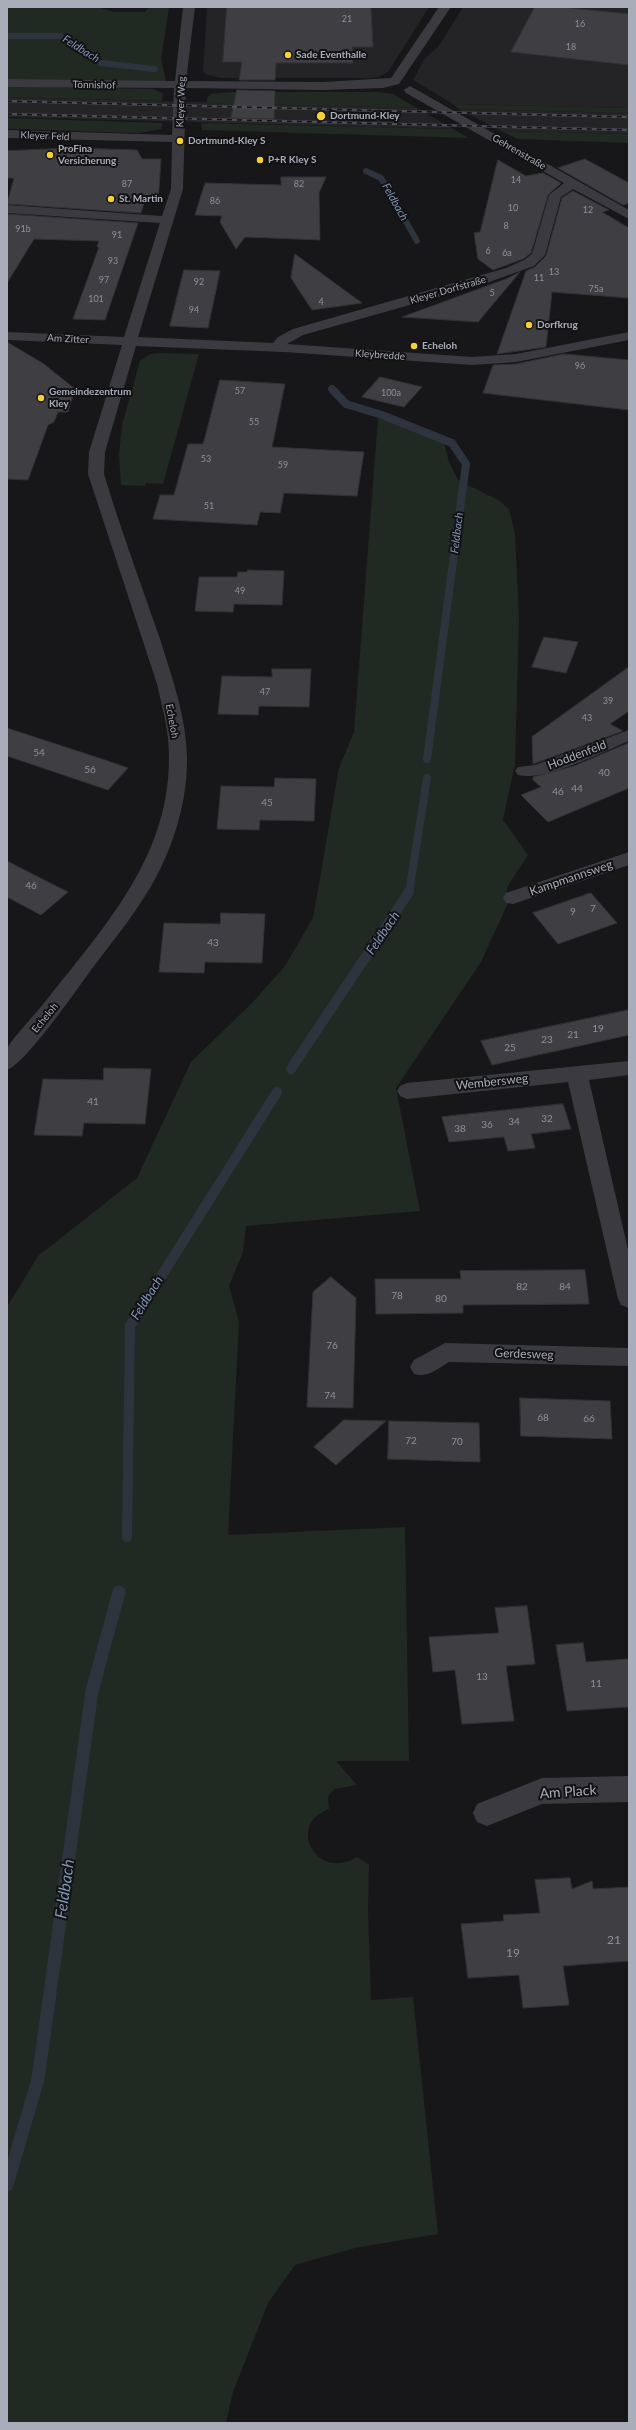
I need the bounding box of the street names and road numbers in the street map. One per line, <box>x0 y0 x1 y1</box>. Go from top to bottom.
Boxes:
street label: Kleyer Weg <box>174 76 188 128</box>
street label: Tönnishof <box>72 79 116 91</box>
street label: Kleyer Feld <box>20 129 70 143</box>
street label: Gehrenstraße <box>490 132 548 172</box>
street label: Kleyer Dorfstraße <box>409 273 487 307</box>
street label: Am Zitter <box>47 332 89 346</box>
street label: Kleybredde <box>355 347 405 363</box>
street label: Echeloh <box>163 703 181 739</box>
street label: Hoddenfeld <box>545 737 609 773</box>
street label: Kampmannsweg <box>528 857 614 899</box>
street label: Echeloh <box>29 1001 61 1035</box>
street label: Wembersweg <box>455 1071 529 1093</box>
street label: Gerdesweg <box>494 1346 554 1362</box>
street label: Am Plack <box>539 1782 597 1802</box>

